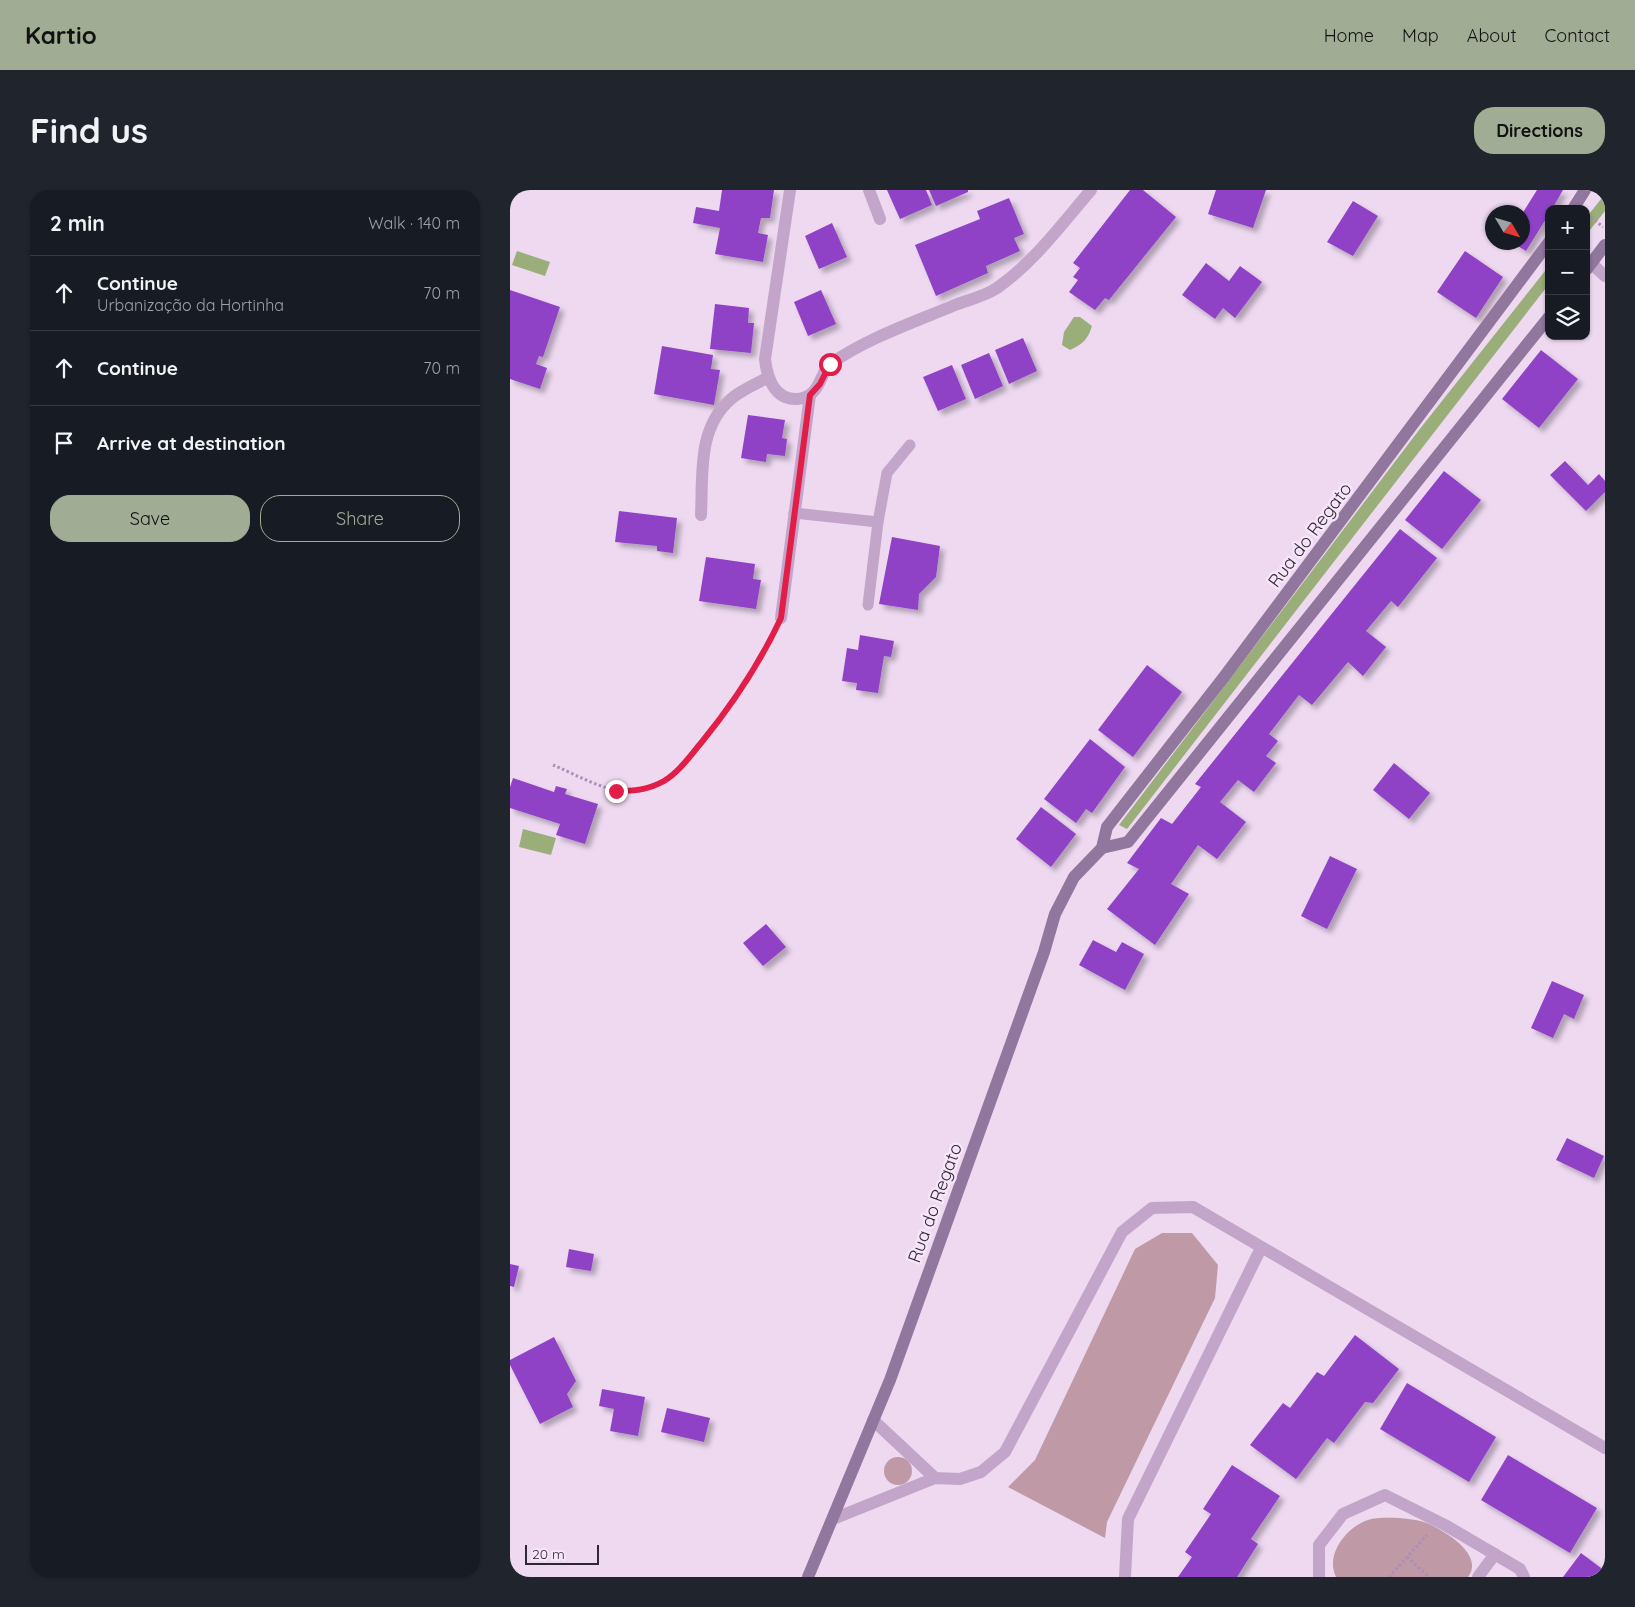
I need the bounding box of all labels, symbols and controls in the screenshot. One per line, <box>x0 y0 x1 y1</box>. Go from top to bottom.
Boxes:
text: Kartio <box>25 20 97 50</box>
text: Home <box>1324 24 1374 47</box>
text: Map <box>1402 24 1439 47</box>
text: About <box>1467 24 1517 47</box>
text: Contact <box>1545 24 1610 47</box>
button: Directions <box>1474 107 1605 154</box>
text: Find us <box>30 108 148 152</box>
north arrow <box>1485 205 1530 250</box>
map controls <box>1545 205 1590 340</box>
button: + <box>1545 205 1590 250</box>
text: 2 min <box>50 210 105 236</box>
text: Walk · 140 m <box>368 213 460 233</box>
button: − <box>1545 250 1590 295</box>
text: Continue <box>97 271 178 295</box>
icon: ahead <box>50 279 78 307</box>
text: 70 m <box>423 283 460 303</box>
text: Urbanização da Hortinha <box>97 295 284 315</box>
button: layers <box>1545 295 1590 340</box>
route start <box>819 353 842 376</box>
icon: ahead <box>50 354 78 382</box>
text: Continue <box>97 356 178 380</box>
text: 70 m <box>423 358 460 378</box>
icon: arrive <box>50 429 78 457</box>
text: Arrive at destination <box>97 431 286 455</box>
street label: Rua do Regato <box>1263 478 1357 592</box>
button: Save <box>50 495 250 542</box>
button: Share <box>260 495 460 542</box>
route end <box>605 780 628 803</box>
street label: Rua do Regato <box>902 1140 967 1266</box>
scale bar <box>525 1542 599 1565</box>
text: 20 m <box>532 1545 565 1563</box>

